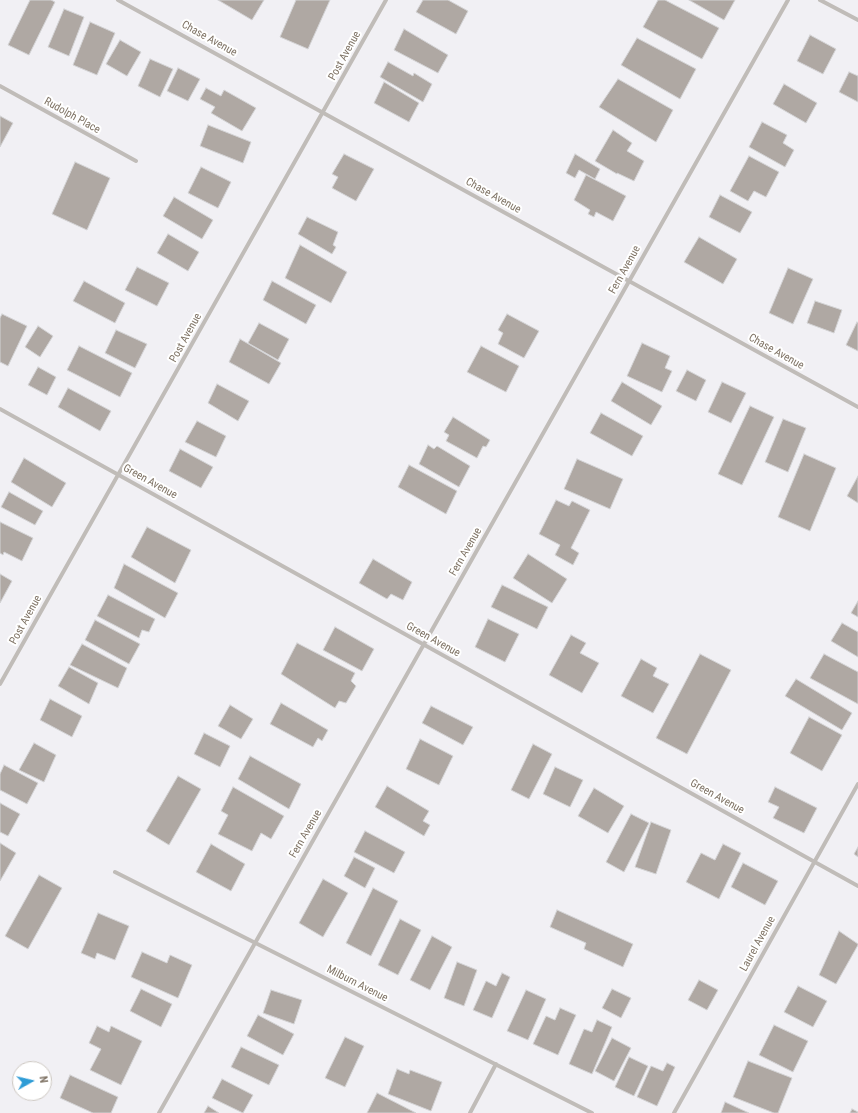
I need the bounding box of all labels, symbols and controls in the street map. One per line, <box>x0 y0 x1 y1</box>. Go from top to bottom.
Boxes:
street label: Chase Avenue <box>179 18 239 60</box>
street label: Post Avenue <box>326 29 364 83</box>
street label: Rudolph Place <box>42 95 102 137</box>
street label: Chase Avenue <box>463 175 523 217</box>
street label: Fern Avenue <box>606 244 644 296</box>
street label: Post Avenue <box>167 311 205 365</box>
street label: Chase Avenue <box>746 331 806 373</box>
street label: Green Avenue <box>121 462 179 502</box>
street label: Fern Avenue <box>447 526 485 578</box>
street label: Post Avenue <box>7 593 45 647</box>
street label: Green Avenue <box>404 620 462 660</box>
street label: Green Avenue <box>688 777 746 817</box>
street label: Fern Avenue <box>287 808 325 860</box>
street label: Laurel Avenue <box>737 914 779 974</box>
street label: Milburn Avenue <box>324 963 390 1005</box>
north arrow <box>12 1061 52 1101</box>
text: N <box>36 1075 50 1084</box>

